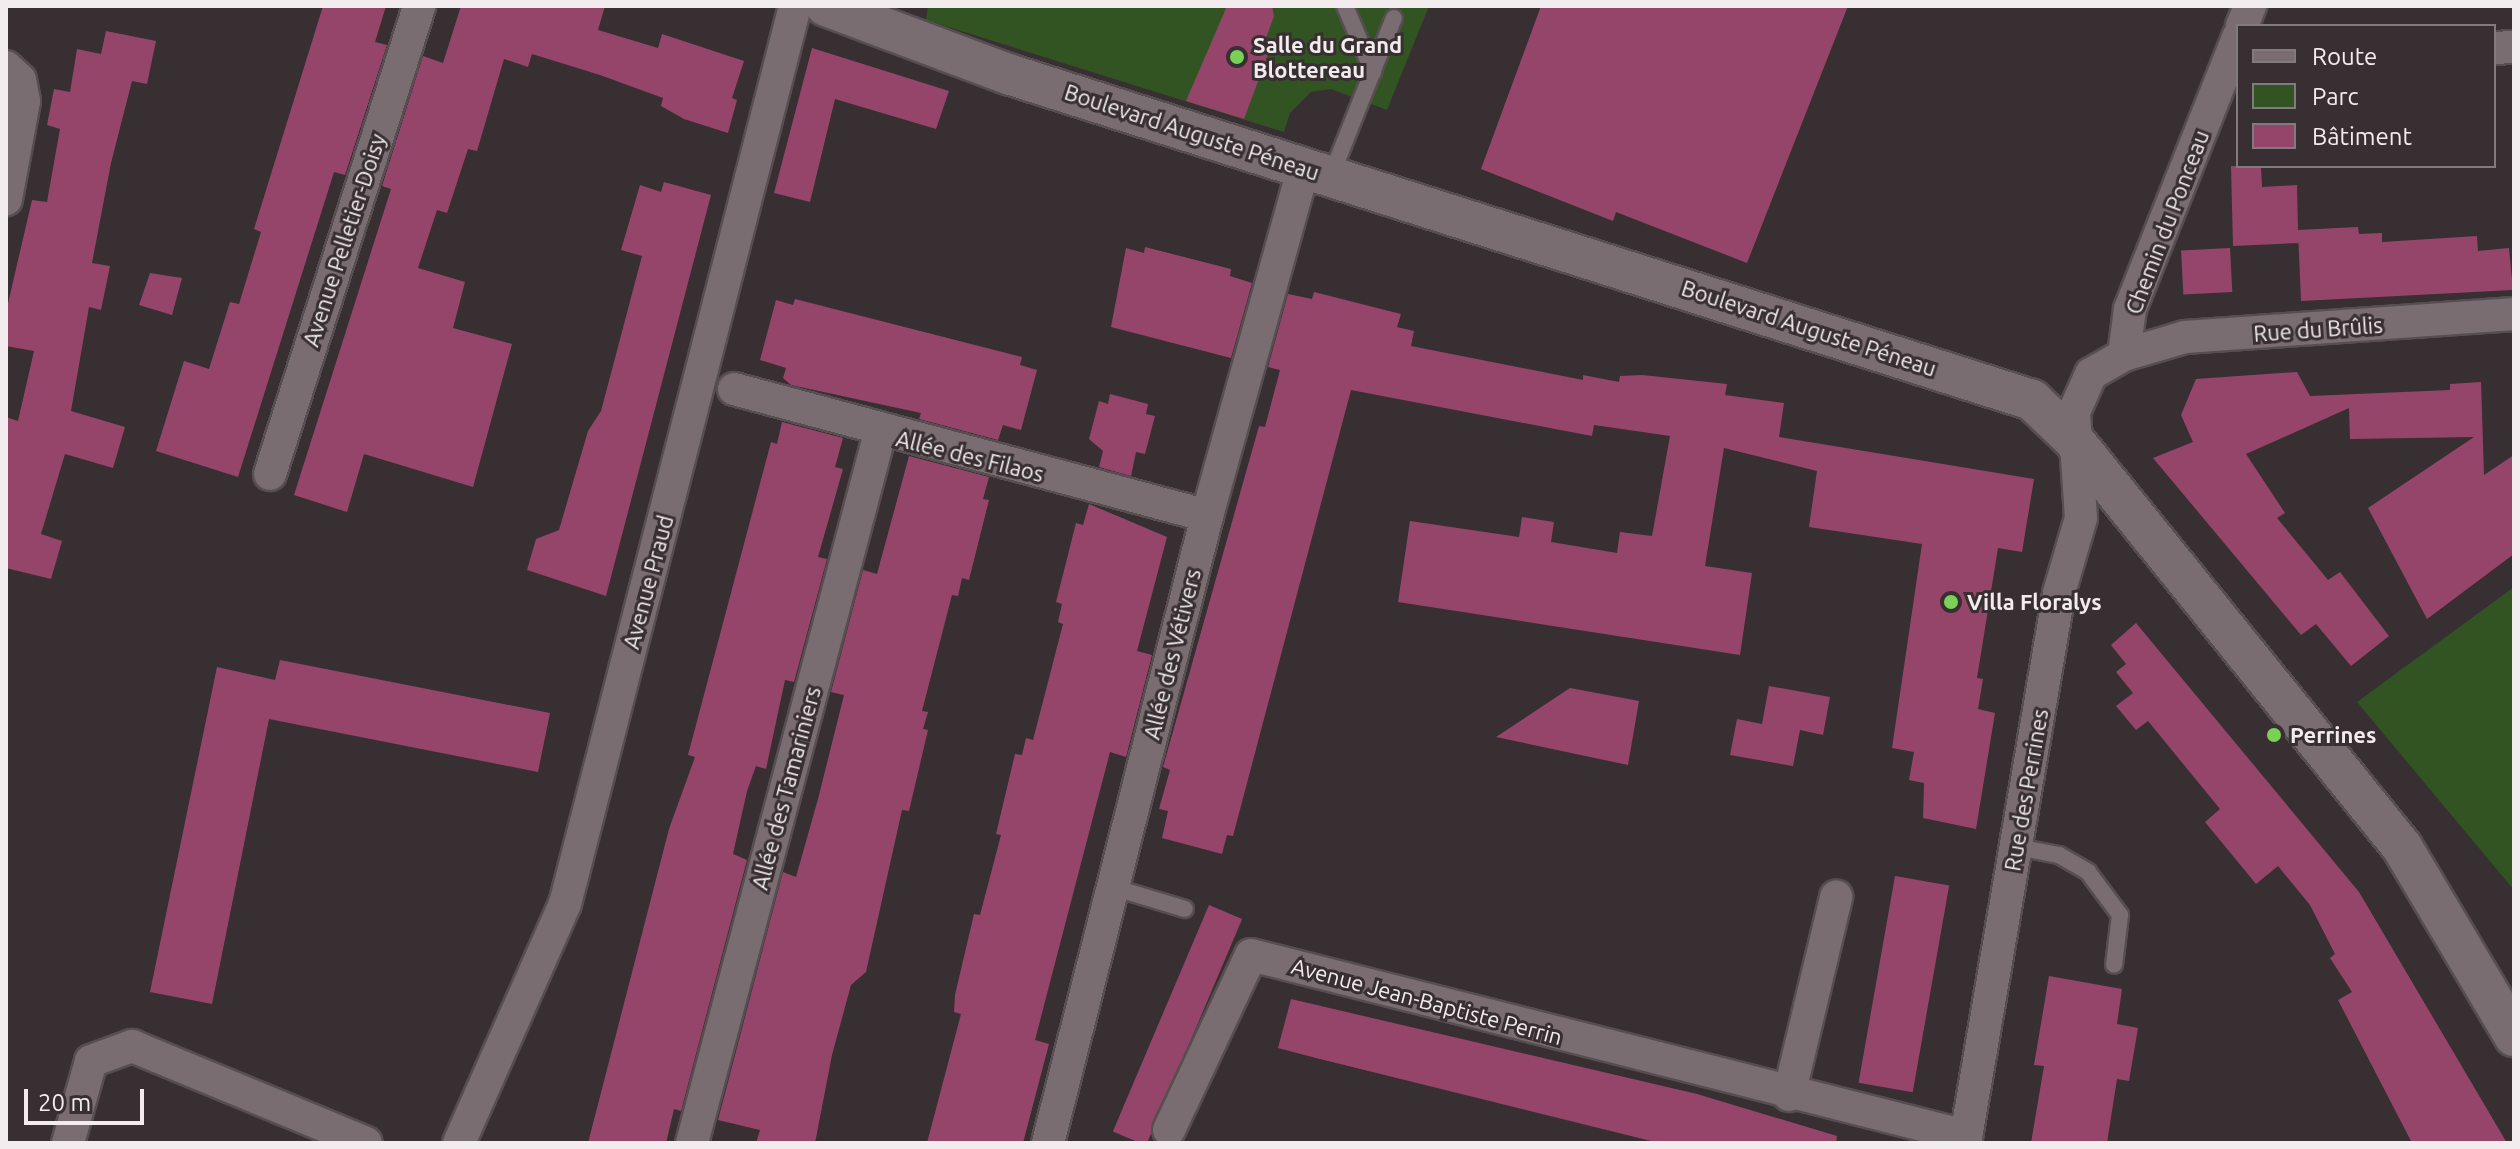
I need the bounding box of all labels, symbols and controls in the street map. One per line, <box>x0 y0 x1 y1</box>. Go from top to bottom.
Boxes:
legend <box>2236 24 2496 168</box>
place label: Salle du Grand Blottereau <box>1253 31 1402 82</box>
text: Route <box>2312 43 2377 70</box>
marker: Salle du Grand Blottereau <box>1228 48 1246 66</box>
street label: Boulevard Auguste Péneau <box>1061 78 1323 186</box>
text: Parc <box>2312 83 2359 110</box>
text: Bâtiment <box>2312 123 2412 150</box>
street label: Chemin du Ponceau <box>2120 126 2214 318</box>
street label: Avenue Pelletier-Doisy <box>297 130 391 350</box>
street label: Boulevard Auguste Péneau <box>1678 274 1940 382</box>
street label: Rue du Brûlis <box>2253 311 2383 347</box>
street label: Allée des Filaos <box>893 425 1047 487</box>
street label: Avenue Praud <box>617 512 679 652</box>
street label: Allée des Vétivers <box>1138 566 1206 742</box>
place label: Villa Floralys <box>1967 589 2102 615</box>
marker: Villa Floralys <box>1942 593 1960 611</box>
street label: Allée des Tamariniers <box>746 683 826 893</box>
street label: Rue des Perrines <box>1999 707 2053 873</box>
place label: Perrines <box>2290 722 2376 748</box>
marker: Perrines <box>2265 726 2283 744</box>
street label: Avenue Jean-Baptiste Perrin <box>1289 952 1565 1050</box>
scale bar <box>28 1073 148 1123</box>
text: 20 m <box>38 1089 91 1116</box>

